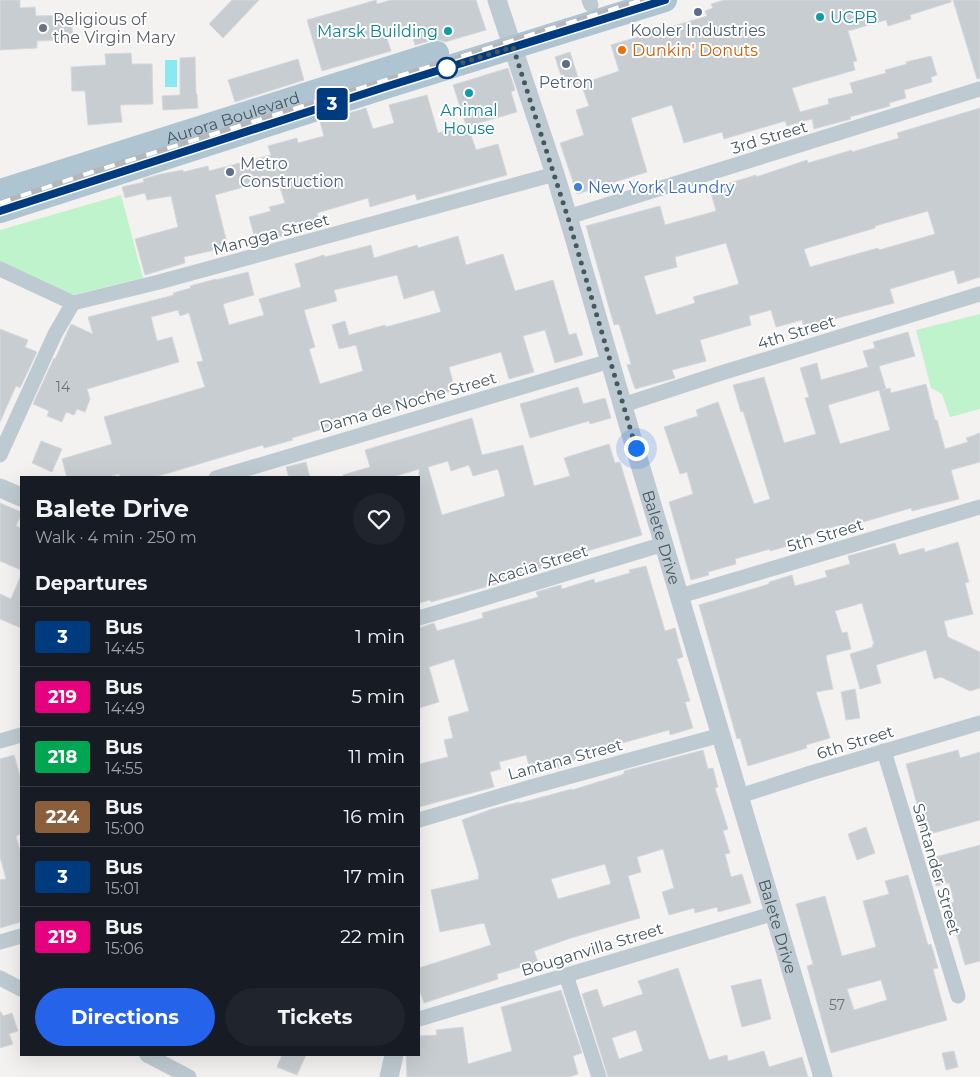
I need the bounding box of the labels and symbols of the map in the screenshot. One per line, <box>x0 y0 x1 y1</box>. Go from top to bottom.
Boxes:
marker: Kooler Industries <box>692 6 704 18</box>
place label: UCPB <box>830 8 877 27</box>
place label: Religious of the Virgin Mary <box>53 10 176 47</box>
marker: UCPB <box>814 11 826 23</box>
place label: Kooler Industries <box>630 21 766 40</box>
marker: Religious of the Virgin Mary <box>37 22 49 34</box>
place label: Marsk Building <box>317 22 438 41</box>
marker: Marsk Building <box>442 25 454 37</box>
place label: Dunkin' Donuts <box>632 41 758 60</box>
marker: Dunkin' Donuts <box>616 44 628 56</box>
unlabelled marker <box>436 57 458 79</box>
marker: Petron <box>560 58 572 70</box>
place label: Petron <box>539 73 593 92</box>
marker: Animal House <box>463 87 475 99</box>
street label: Aurora Boulevard <box>164 88 302 148</box>
line badge: 3 <box>316 88 348 120</box>
place label: Animal House <box>440 101 498 138</box>
street label: 3rd Street <box>729 117 810 158</box>
place label: Metro Construction <box>240 154 344 191</box>
marker: Metro Construction <box>224 166 236 178</box>
place label: New York Laundry <box>588 178 735 197</box>
marker: New York Laundry <box>572 181 584 193</box>
street label: Mangga Street <box>211 210 332 259</box>
street label: 4th Street <box>755 311 838 353</box>
street label: Dama de Noche Street <box>318 368 499 437</box>
house number: 14 <box>56 378 71 396</box>
your location <box>624 436 649 461</box>
street label: Balete Drive <box>638 488 684 587</box>
street label: 5th Street <box>785 515 866 556</box>
street label: Acacia Street <box>484 541 591 590</box>
street label: 6th Street <box>814 722 896 763</box>
street label: Lantana Street <box>506 735 625 784</box>
street label: Santander Street <box>909 801 965 938</box>
street label: Balete Drive <box>754 877 801 976</box>
street label: Bouganvilla Street <box>519 919 666 980</box>
house number: 57 <box>829 996 845 1014</box>

